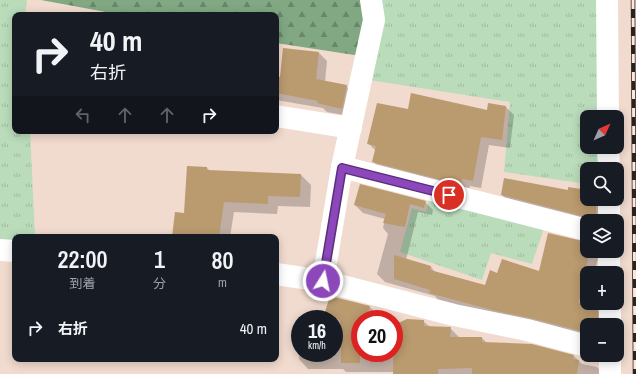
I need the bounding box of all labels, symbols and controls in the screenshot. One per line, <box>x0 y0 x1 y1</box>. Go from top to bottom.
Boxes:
text: 40 m <box>90 22 142 60</box>
icon: right <box>24 28 76 80</box>
text: 右折 <box>90 60 126 85</box>
icon: left <box>72 104 94 126</box>
icon: ahead <box>114 104 136 126</box>
icon: ahead <box>156 104 178 126</box>
icon: right <box>198 104 220 126</box>
north arrow <box>580 110 624 154</box>
map controls <box>580 110 624 362</box>
button: search <box>580 162 624 206</box>
pin <box>432 178 466 212</box>
icon: arrive <box>438 184 460 206</box>
button: layers <box>580 214 624 258</box>
text: 22:00 <box>58 243 108 275</box>
text: 1 <box>154 243 165 275</box>
text: 80 <box>212 244 233 276</box>
position arrow <box>302 260 344 302</box>
button: + <box>580 266 624 310</box>
text: m <box>218 274 227 291</box>
text: 到着 <box>70 275 96 292</box>
text: 分 <box>153 275 166 292</box>
speed limit sign: 20 <box>351 310 403 362</box>
icon: right <box>24 317 46 339</box>
text: 16 <box>308 317 326 344</box>
text: 右折 <box>58 318 88 339</box>
text: 40 m <box>240 318 267 339</box>
button: − <box>580 318 624 362</box>
text: km/h <box>308 339 326 352</box>

